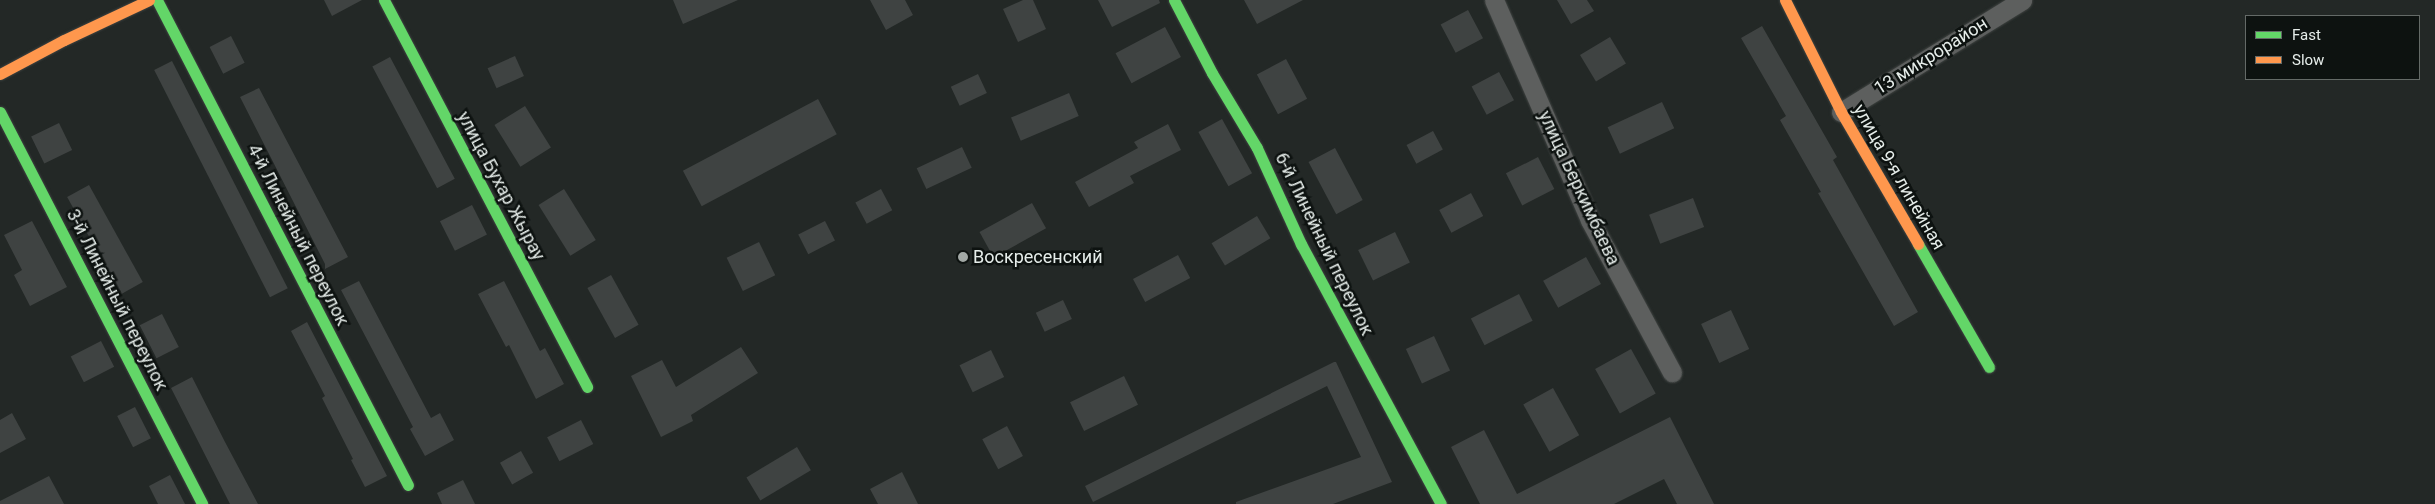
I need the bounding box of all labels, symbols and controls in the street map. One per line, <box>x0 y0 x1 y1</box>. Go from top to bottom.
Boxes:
street label: 13 микрорайон <box>1870 13 1992 99</box>
legend <box>2245 15 2420 80</box>
text: Fast <box>2292 26 2321 44</box>
text: Slow <box>2292 51 2324 69</box>
street label: улица 9-я линейная <box>1849 100 1949 254</box>
street label: улица Беркимбаева <box>1534 107 1624 269</box>
street label: улица Бухар Жырау <box>453 108 549 264</box>
street label: 4-й Линейный переулок <box>243 141 353 329</box>
street label: 6-й Линейный переулок <box>1270 149 1378 339</box>
street label: 3-й Линейный переулок <box>62 206 172 394</box>
place label: Воскресенский <box>973 246 1103 268</box>
marker: Воскресенский <box>957 251 969 263</box>

